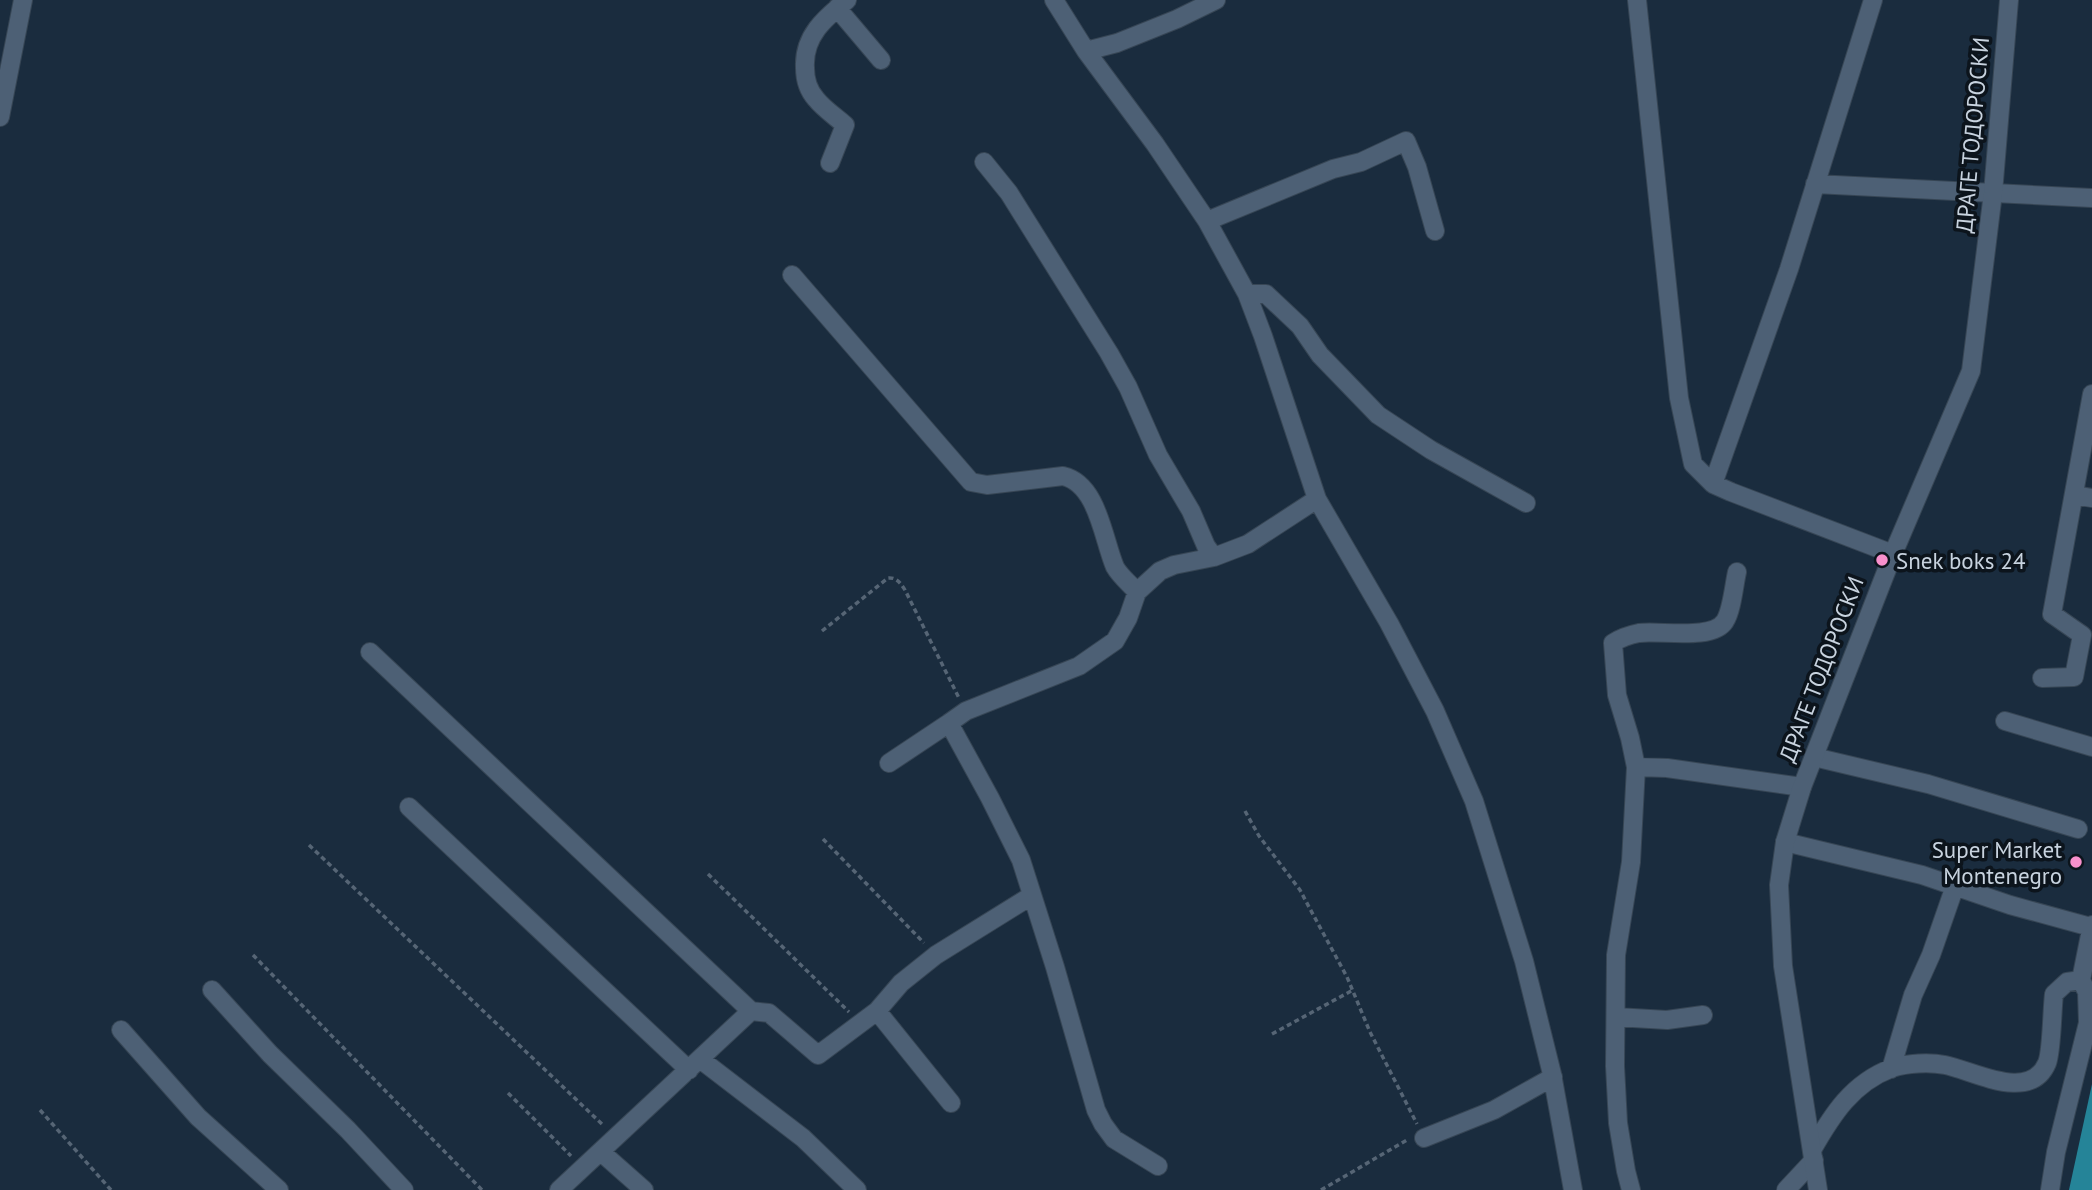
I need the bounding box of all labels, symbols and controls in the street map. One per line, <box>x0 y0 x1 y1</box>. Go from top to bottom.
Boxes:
street label: ДРАГЕ ТОДОРОСКИ <box>1949 36 1995 234</box>
place label: Snek boks 24 <box>1896 546 2026 575</box>
marker: Snek boks 24 <box>1874 552 1890 568</box>
street label: ДРАГЕ ТОДОРОСКИ <box>1772 572 1870 766</box>
place label: Super Market Montenegro <box>1932 835 2062 890</box>
marker: Super Market Montenegro <box>2068 854 2084 870</box>

